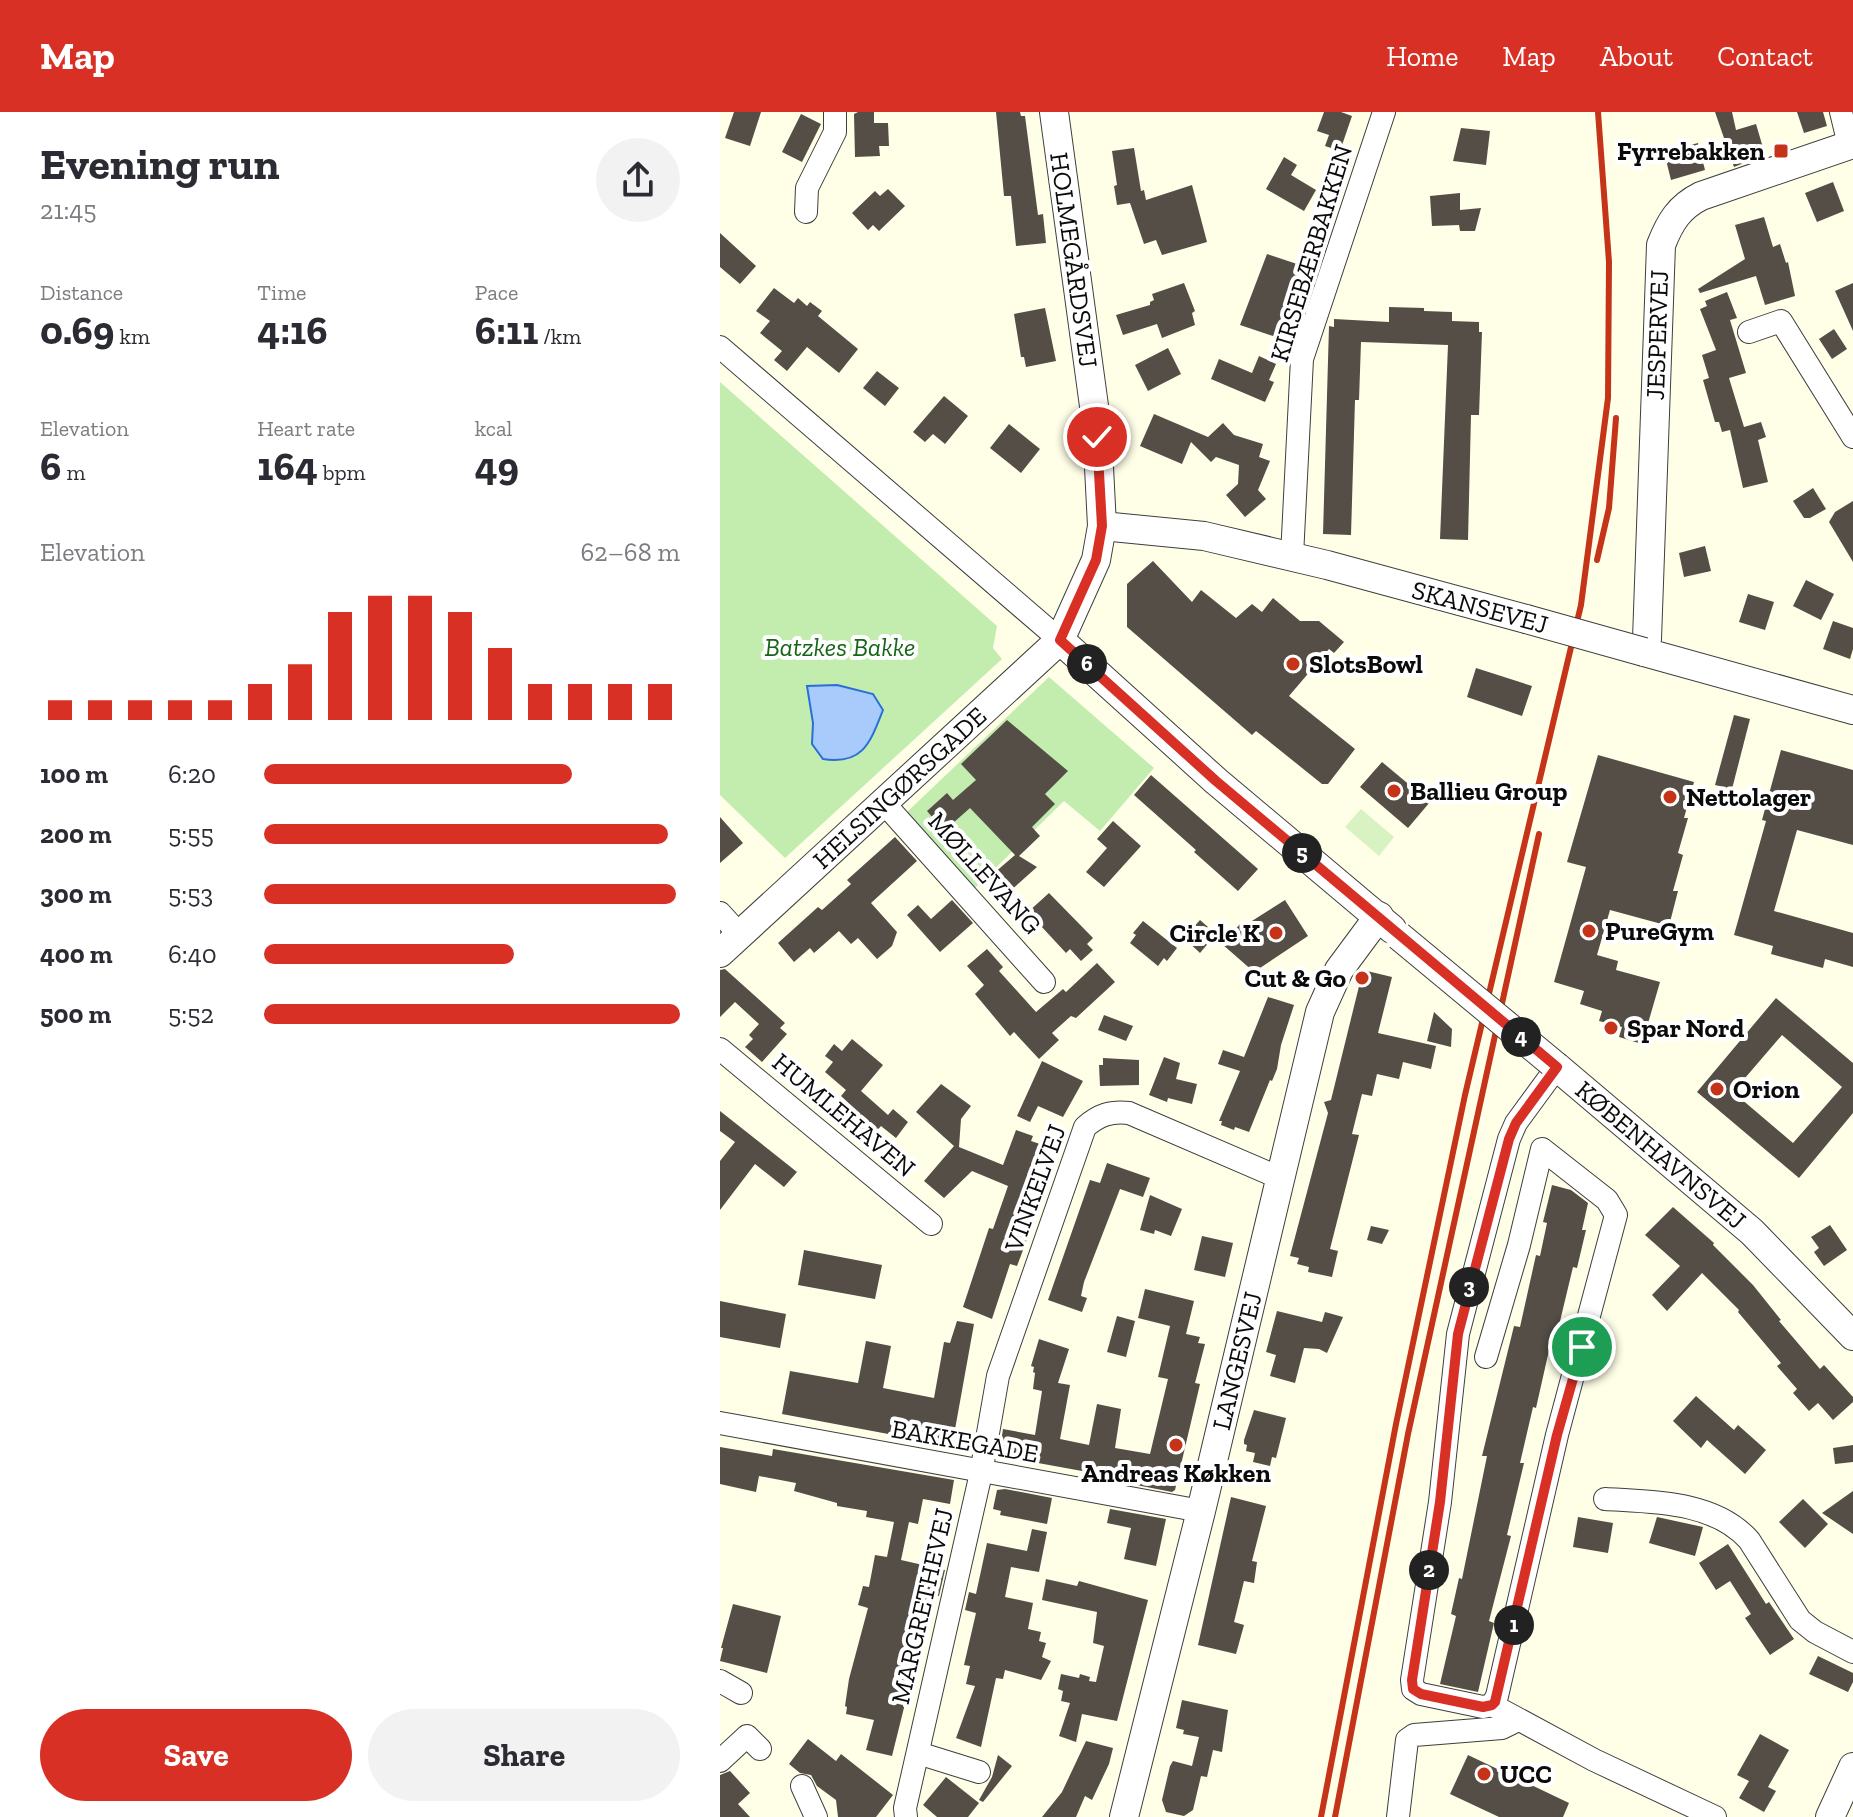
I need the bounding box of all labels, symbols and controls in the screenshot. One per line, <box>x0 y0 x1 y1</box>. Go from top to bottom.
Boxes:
text: Map <box>40 33 115 79</box>
text: Home <box>1386 40 1458 73</box>
text: Map <box>1502 40 1556 73</box>
text: About <box>1600 40 1673 73</box>
text: Contact <box>1717 40 1813 73</box>
place label: Fyrrebakken <box>1617 135 1766 167</box>
text: Evening run <box>40 137 280 190</box>
button: share <box>596 138 680 222</box>
street label: KIRSEBÆRBAKKEN <box>1263 141 1359 365</box>
marker: Fyrrebakken <box>1772 142 1790 160</box>
street label: HOLMEGÅRDSVEJ <box>1043 150 1105 370</box>
text: 21:45 <box>40 194 97 226</box>
street label: JESPERVEJ <box>1639 269 1675 401</box>
text: Distance <box>40 279 123 306</box>
text: Time <box>257 279 306 306</box>
text: Pace <box>475 279 518 306</box>
text: 0.69 <box>40 306 114 354</box>
text: 4:16 <box>257 306 328 354</box>
text: 6:11 <box>475 306 538 354</box>
text: km <box>114 323 150 350</box>
text: /km <box>538 323 581 350</box>
pin <box>1063 403 1131 471</box>
text: Elevation <box>40 415 129 442</box>
text: Heart rate <box>257 415 355 442</box>
text: kcal <box>475 415 512 442</box>
icon: check <box>1075 415 1119 459</box>
text: 6 <box>40 442 61 490</box>
text: 164 <box>257 442 318 490</box>
text: 49 <box>475 442 519 490</box>
text: m <box>61 459 85 486</box>
text: bpm <box>318 459 366 486</box>
text: Elevation <box>40 536 145 568</box>
text: 62–68 m <box>580 536 680 568</box>
street label: SKANSEVEJ <box>1408 573 1552 641</box>
park label: Batzkes Bakke <box>765 631 915 663</box>
pin: 6 <box>1067 644 1107 684</box>
place label: SlotsBowl <box>1309 648 1423 680</box>
text: 6 <box>1081 650 1093 677</box>
marker: SlotsBowl <box>1284 655 1302 673</box>
street label: HELSINGØRSGADE <box>806 700 993 876</box>
text: 100 m <box>40 758 108 790</box>
text: 6:20 <box>168 758 216 790</box>
place label: Ballieu Group <box>1410 775 1568 807</box>
place label: Nettolager <box>1686 781 1811 813</box>
marker: Ballieu Group <box>1385 782 1403 800</box>
marker: Nettolager <box>1661 788 1679 806</box>
street label: MØLLEVANG <box>922 805 1048 941</box>
text: 200 m <box>40 818 112 850</box>
text: 5:55 <box>168 818 214 850</box>
pin: 5 <box>1282 833 1322 873</box>
text: 5 <box>1296 839 1308 866</box>
text: 300 m <box>40 878 111 910</box>
text: 5:53 <box>168 878 213 910</box>
place label: PureGym <box>1605 915 1714 947</box>
place label: Circle K <box>1169 917 1260 949</box>
marker: PureGym <box>1580 922 1598 940</box>
marker: Circle K <box>1267 924 1285 942</box>
text: 400 m <box>40 938 112 970</box>
text: 6:40 <box>168 938 217 970</box>
place label: Cut & Go <box>1244 962 1346 994</box>
marker: Cut & Go <box>1353 969 1371 987</box>
text: 500 m <box>40 998 111 1030</box>
text: 5:52 <box>168 998 214 1030</box>
place label: Spar Nord <box>1627 1012 1745 1044</box>
pin: 4 <box>1501 1017 1541 1057</box>
marker: Spar Nord <box>1602 1019 1620 1037</box>
text: 4 <box>1515 1023 1527 1050</box>
street label: HUMLEHAVEN <box>766 1046 922 1184</box>
place label: Orion <box>1733 1073 1800 1105</box>
street label: KØBENHAVNSVEJ <box>1569 1074 1753 1236</box>
marker: Orion <box>1708 1080 1726 1098</box>
street label: VINKELVEJ <box>997 1120 1073 1257</box>
pin: 3 <box>1449 1267 1489 1307</box>
text: 3 <box>1463 1273 1475 1300</box>
street label: LANGESVEJ <box>1205 1288 1269 1433</box>
pin <box>1548 1313 1616 1381</box>
icon: arrive <box>1560 1325 1604 1369</box>
street label: BAKKEGADE <box>889 1412 1041 1470</box>
marker: Andreas Køkken <box>1167 1436 1185 1454</box>
place label: Andreas Køkken <box>1081 1457 1271 1489</box>
street label: MARGRETHEVEJ <box>884 1505 960 1707</box>
pin: 2 <box>1409 1550 1449 1590</box>
text: 2 <box>1423 1556 1435 1583</box>
pin: 1 <box>1494 1605 1534 1645</box>
text: 1 <box>1510 1611 1518 1638</box>
button: Save <box>40 1709 352 1801</box>
button: Share <box>368 1709 680 1801</box>
place label: UCC <box>1500 1758 1552 1790</box>
marker: UCC <box>1475 1765 1493 1783</box>

